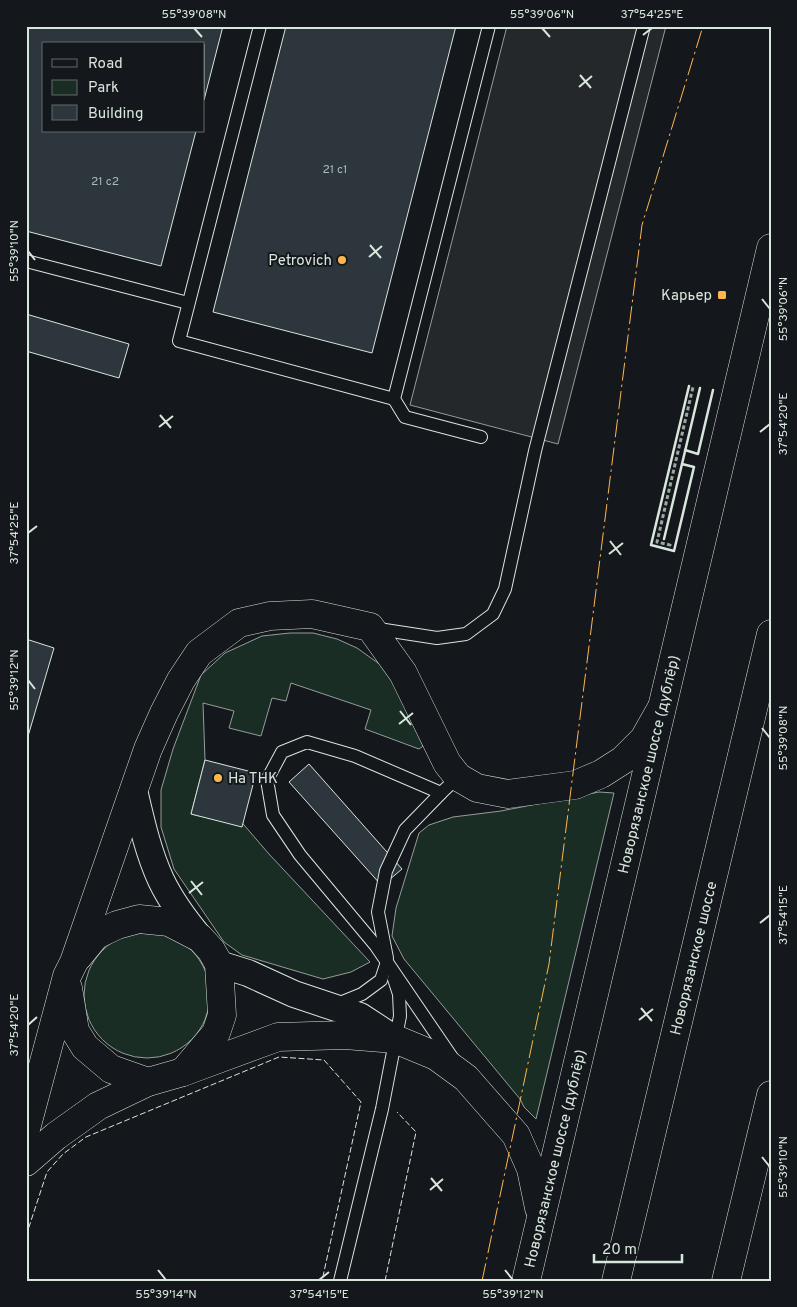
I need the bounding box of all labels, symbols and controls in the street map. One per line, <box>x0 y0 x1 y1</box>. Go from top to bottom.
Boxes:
text: 55°39'08"N <box>162 7 226 23</box>
text: 55°39'06"N <box>510 7 574 23</box>
text: 37°54'25"E <box>621 7 683 23</box>
legend <box>42 42 205 132</box>
text: Road <box>88 55 123 74</box>
text: Park <box>88 79 119 98</box>
text: Building <box>88 105 143 124</box>
house number: 21 с1 <box>322 162 348 178</box>
house number: 21 с2 <box>91 174 119 190</box>
text: 55°39'10"N <box>7 220 23 282</box>
place label: Petrovich <box>268 252 332 271</box>
marker: Petrovich <box>336 254 348 266</box>
text: 55°39'06"N <box>776 277 792 341</box>
place label: Карьер <box>661 287 712 306</box>
marker: Карьер <box>716 289 728 301</box>
text: 37°54'20"E <box>776 392 792 456</box>
text: 37°54'25"E <box>7 502 23 564</box>
text: 55°39'12"N <box>7 649 23 711</box>
street label: Новорязанское шоссе (дублёр) <box>615 654 685 876</box>
text: 55°39'08"N <box>776 706 792 770</box>
place label: На ТНК <box>228 770 278 789</box>
marker: На ТНК <box>212 772 224 784</box>
street label: Новорязанское шоссе <box>667 880 722 1037</box>
text: 37°54'15"E <box>776 885 792 945</box>
text: 37°54'20"E <box>7 993 23 1057</box>
street label: Новорязанское шоссе (дублёр) <box>521 1048 592 1270</box>
text: 55°39'10"N <box>776 1136 792 1198</box>
scale bar <box>594 1232 682 1264</box>
text: 20 m <box>602 1241 637 1260</box>
text: 55°39'14"N <box>135 1287 197 1303</box>
text: 37°54'15"E <box>289 1287 349 1303</box>
text: 55°39'12"N <box>482 1287 544 1303</box>

